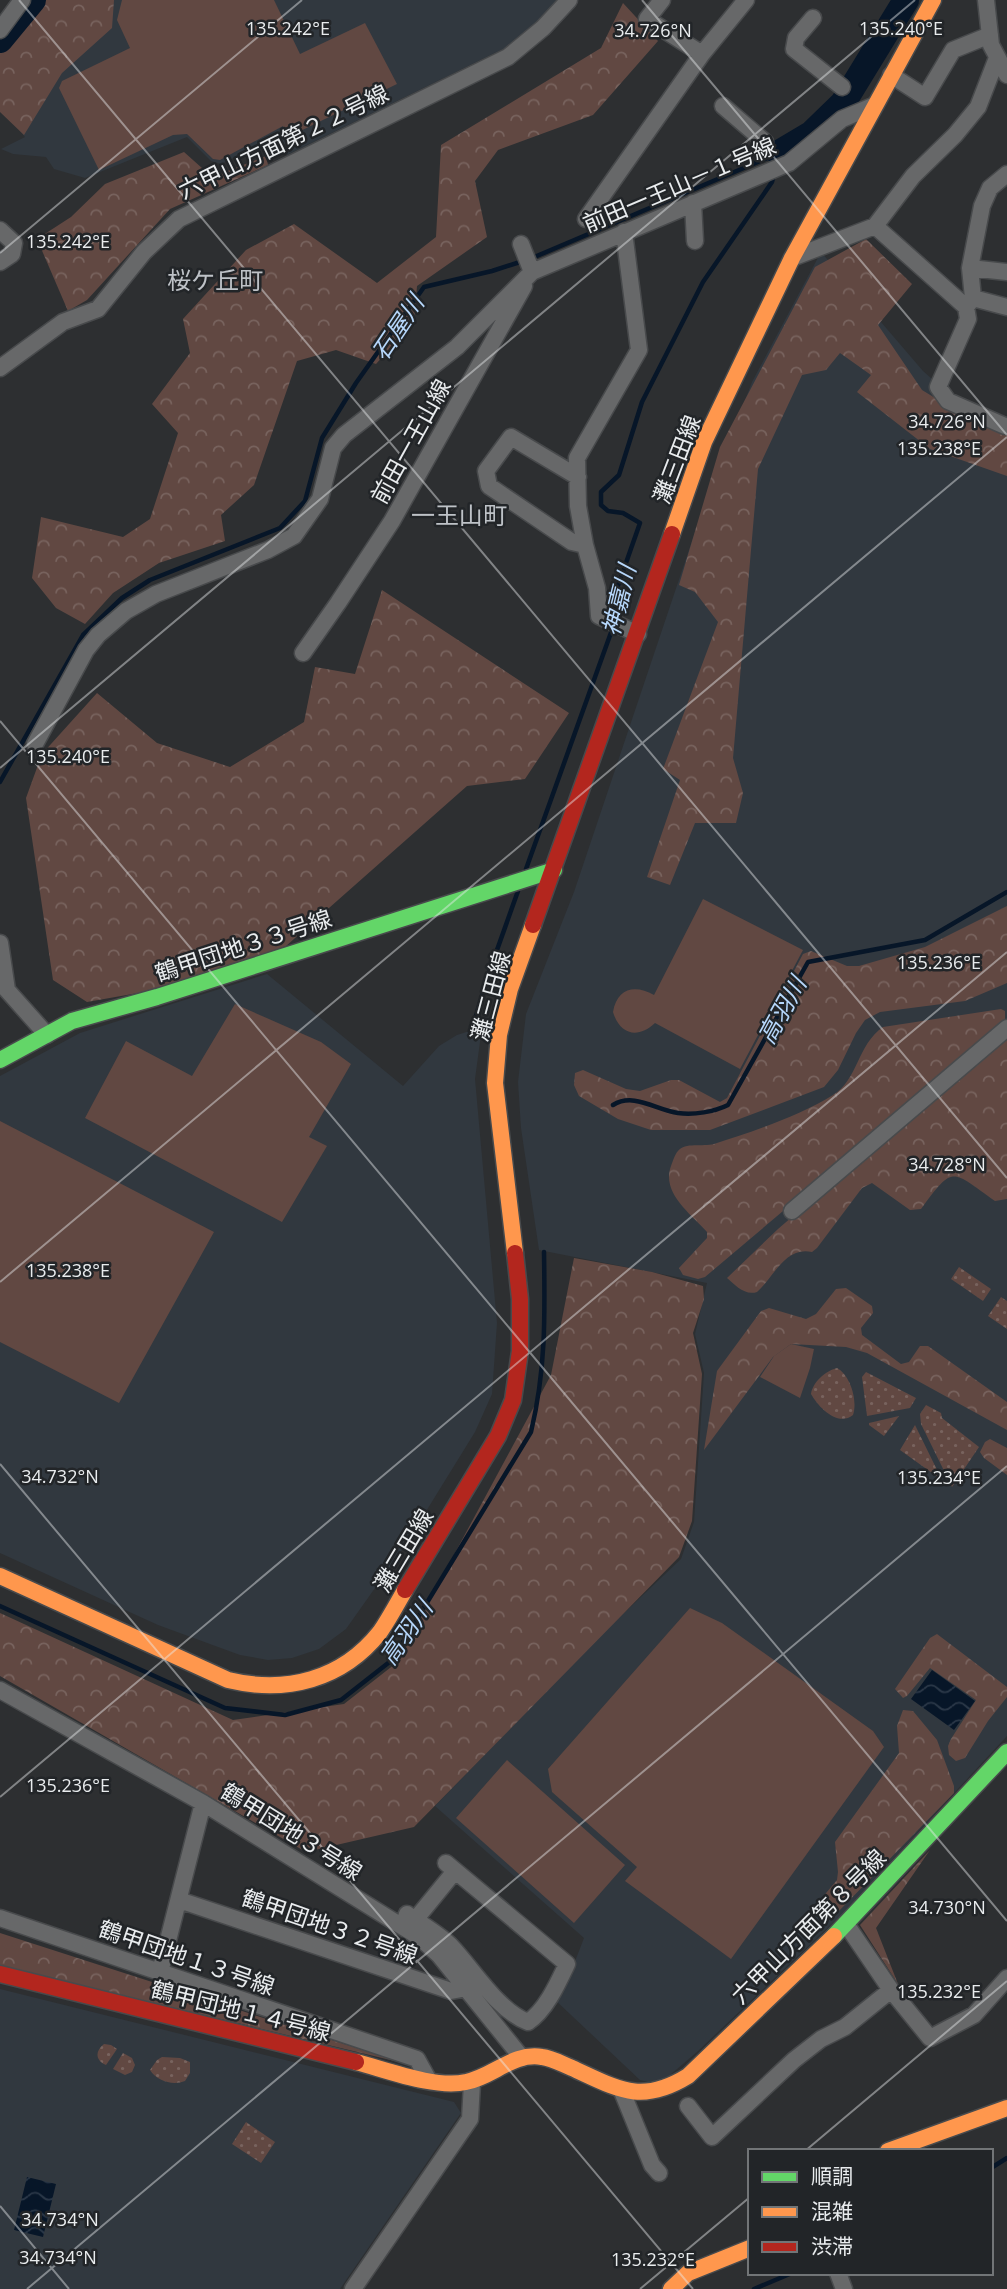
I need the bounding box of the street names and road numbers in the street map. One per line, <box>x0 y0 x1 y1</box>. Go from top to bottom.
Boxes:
street label: 六甲山方面第２２号線 <box>173 76 393 206</box>
street label: 前田一王山－１号線 <box>577 129 781 239</box>
street label: 前田一王山線 <box>363 373 457 509</box>
street label: 灘三田線 <box>645 410 707 508</box>
street label: 鶴甲団地３３号線 <box>151 901 335 989</box>
street label: 灘三田線 <box>463 947 517 1045</box>
street label: 灘三田線 <box>366 1502 440 1598</box>
street label: 鶴甲団地３号線 <box>215 1775 369 1887</box>
street label: 六甲山方面第８号線 <box>724 1842 892 2010</box>
street label: 鶴甲団地３２号線 <box>238 1881 422 1971</box>
street label: 鶴甲団地１３号線 <box>95 1912 279 2002</box>
street label: 鶴甲団地１４号線 <box>148 1972 334 2048</box>

